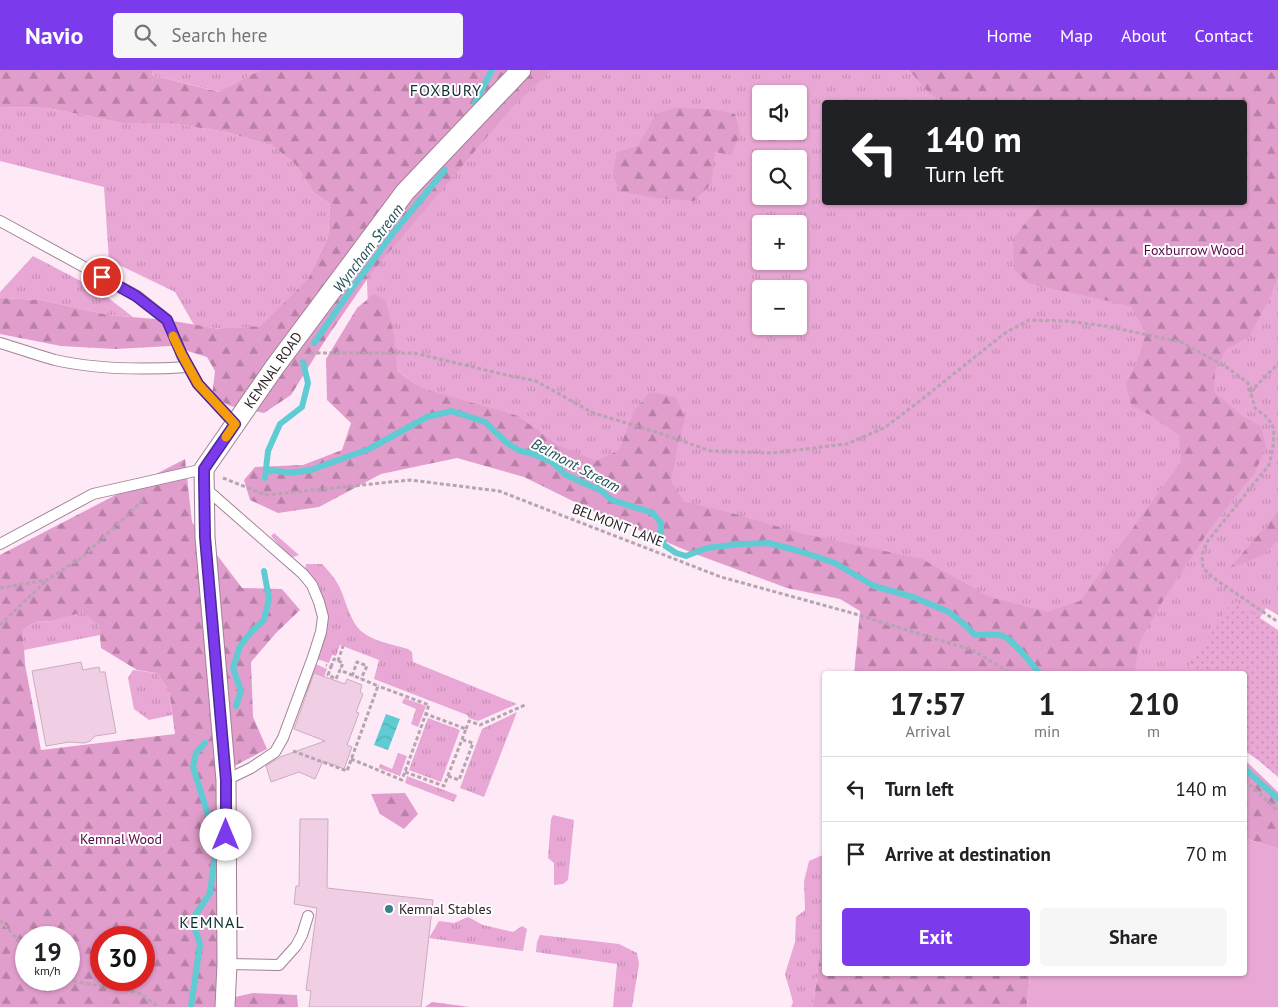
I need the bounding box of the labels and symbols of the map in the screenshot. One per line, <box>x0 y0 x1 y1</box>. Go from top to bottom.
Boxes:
district label: FOXBURY <box>410 80 482 100</box>
water label: Wyncham Stream <box>328 200 408 296</box>
park label: Foxburrow Wood <box>1144 241 1244 259</box>
pin <box>81 256 123 298</box>
street label: KEMNAL ROAD <box>240 328 306 412</box>
water label: Belmont Stream <box>528 434 624 496</box>
street label: BELMONT LANE <box>570 499 666 551</box>
position arrow <box>199 808 251 860</box>
park label: Kemnal Wood <box>80 830 162 848</box>
place label: Kemnal Stables <box>399 900 492 918</box>
marker: Kemnal Stables <box>383 903 395 915</box>
district label: KEMNAL <box>179 912 245 932</box>
speed limit sign: 30 <box>90 926 155 991</box>

